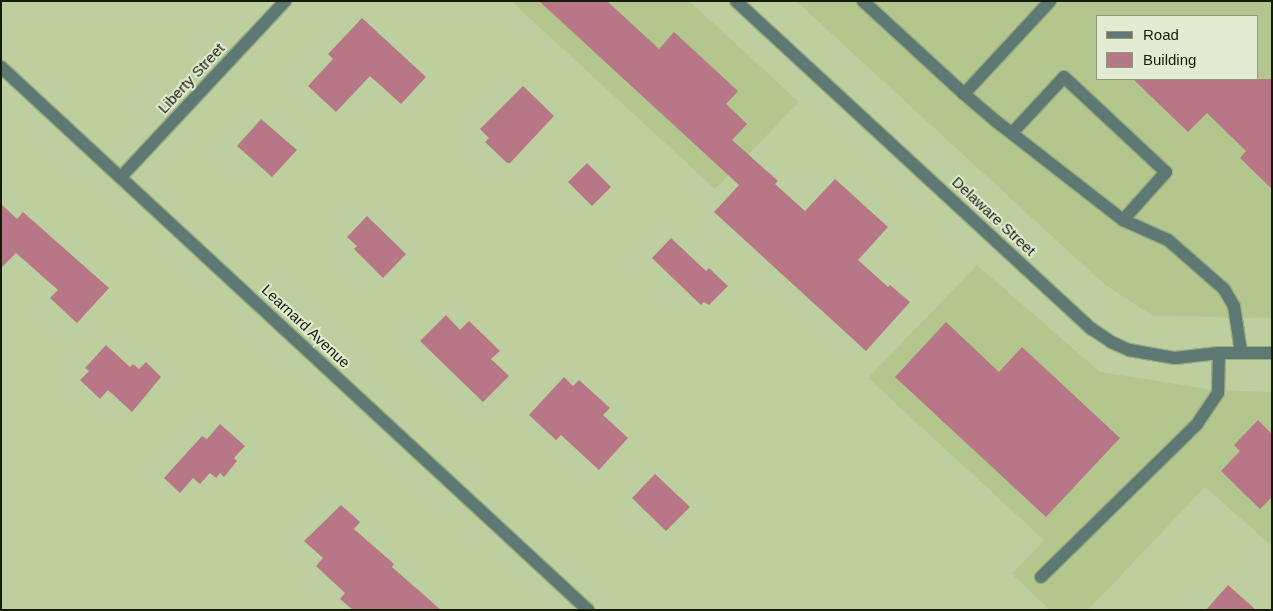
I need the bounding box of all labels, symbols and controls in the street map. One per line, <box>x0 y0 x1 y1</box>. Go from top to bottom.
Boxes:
legend <box>1096 15 1258 80</box>
text: Road <box>1143 26 1179 43</box>
street label: Liberty Street <box>154 39 228 117</box>
text: Building <box>1143 51 1196 68</box>
street label: Delaware Street <box>949 173 1039 259</box>
street label: Learnard Avenue <box>258 280 354 372</box>

